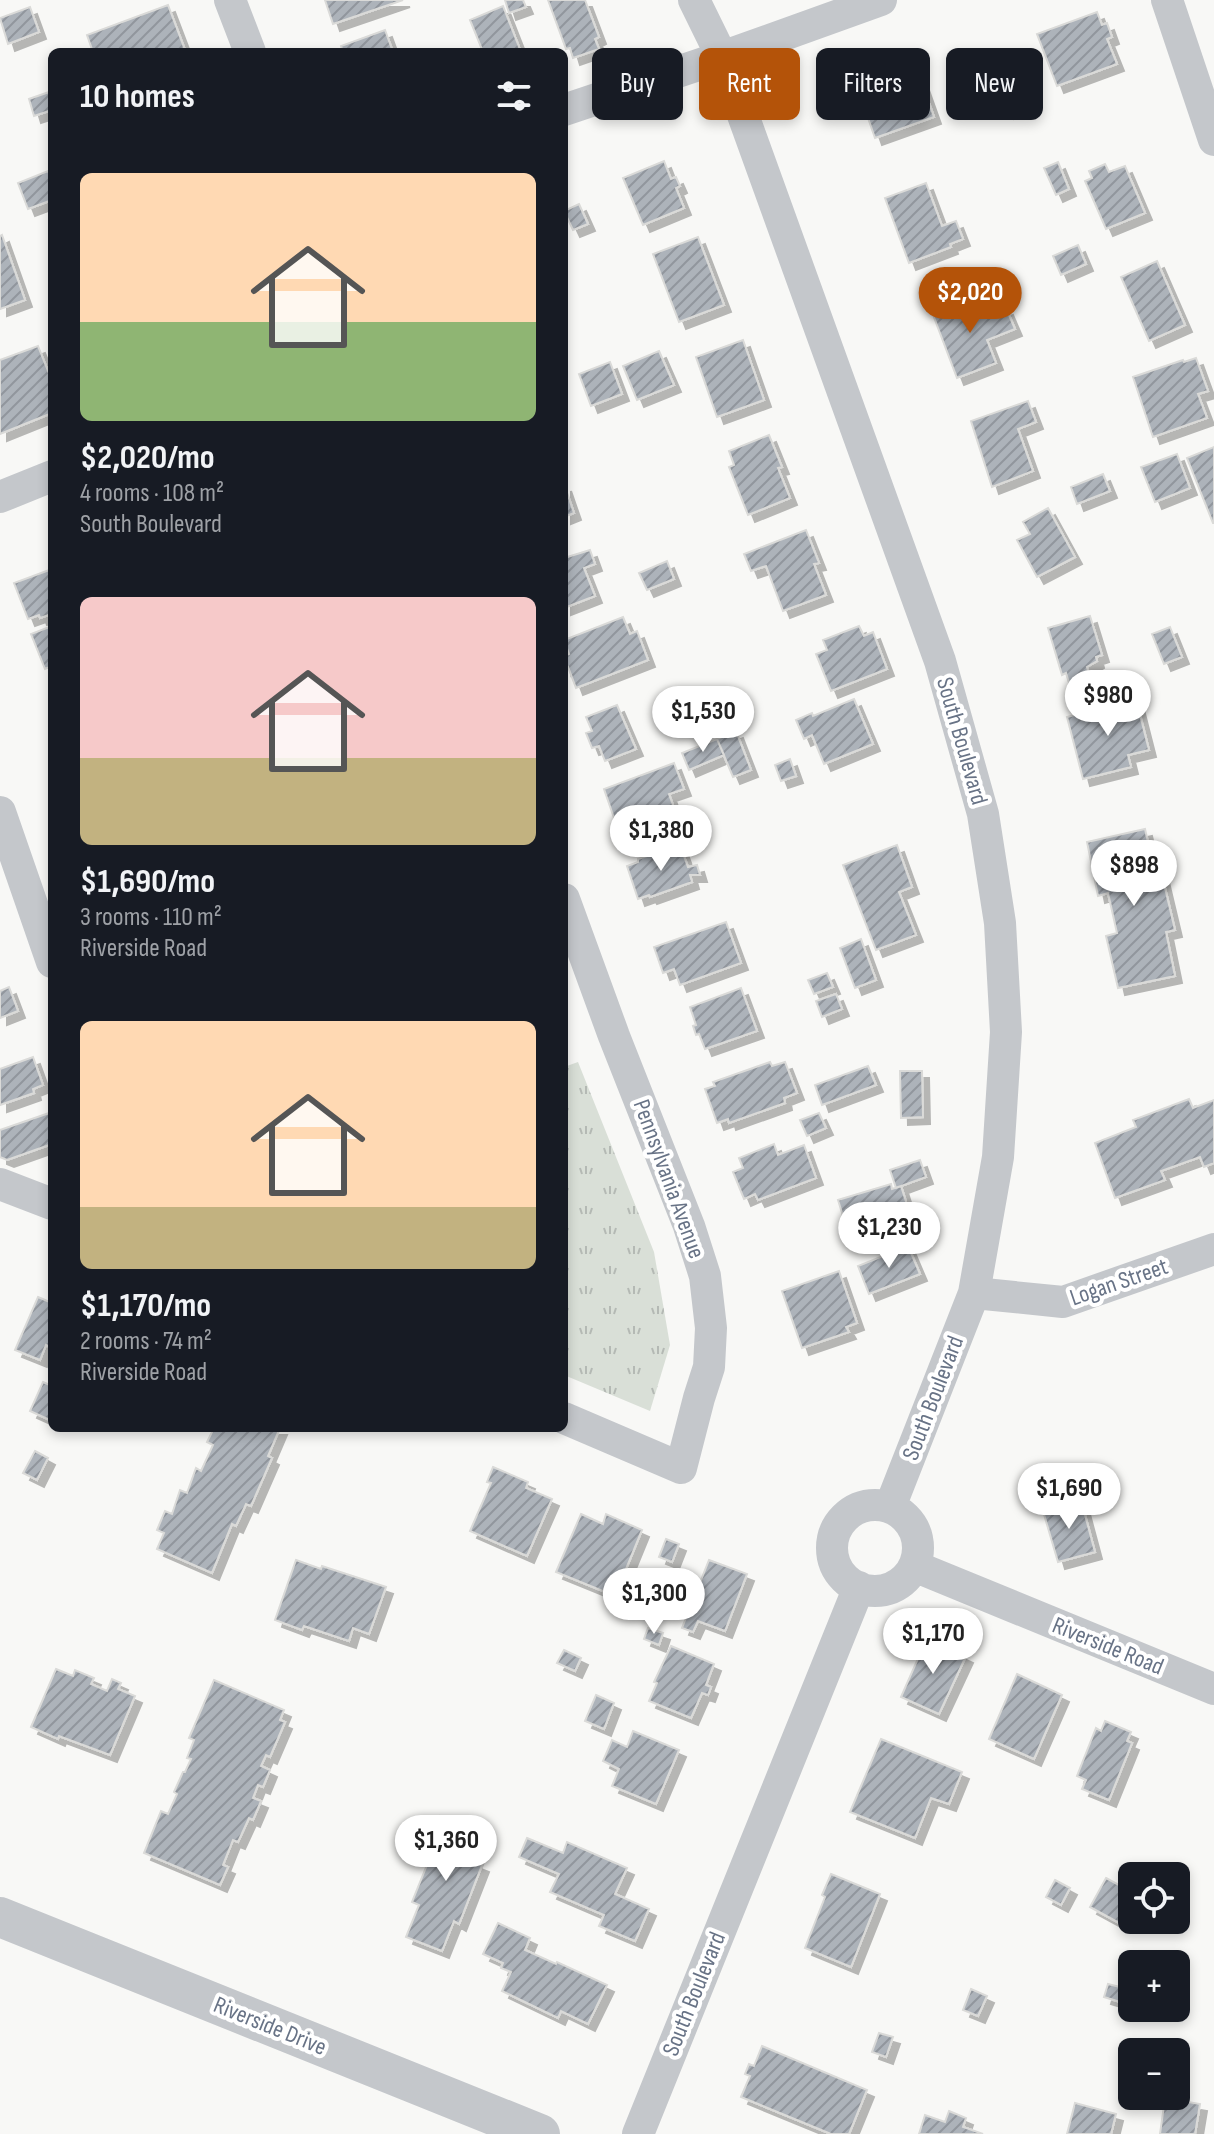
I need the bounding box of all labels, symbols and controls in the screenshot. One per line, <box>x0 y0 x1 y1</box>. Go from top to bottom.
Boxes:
chip: Buy <box>592 48 683 120</box>
chip: Rent <box>699 48 800 120</box>
chip: Filters <box>816 48 930 120</box>
chip: New <box>946 48 1043 120</box>
icon: filters <box>492 74 536 118</box>
text: 10 homes <box>80 76 195 117</box>
icon: home <box>236 225 380 369</box>
pin: $2,020 <box>905 267 1035 335</box>
text: $2,020 <box>937 277 1003 308</box>
text: $2,020/mo <box>80 437 215 478</box>
text: 4 rooms · 108 m² <box>80 478 224 509</box>
text: South Boulevard <box>80 509 222 540</box>
icon: home <box>236 649 380 793</box>
pin: $980 <box>1061 670 1155 738</box>
street label: South Boulevard <box>930 674 994 808</box>
text: $980 <box>1083 680 1133 711</box>
pin: $1,530 <box>638 686 768 754</box>
text: $1,530 <box>670 696 736 727</box>
pin: $1,380 <box>596 805 726 873</box>
text: $1,380 <box>628 815 694 846</box>
pin: $898 <box>1087 840 1181 908</box>
text: $898 <box>1109 850 1159 881</box>
text: $1,690/mo <box>80 861 215 902</box>
text: 3 rooms · 110 m² <box>80 902 222 933</box>
text: Riverside Road <box>80 933 207 964</box>
icon: home <box>236 1073 380 1217</box>
street label: Pennsylvania Avenue <box>627 1095 711 1263</box>
pin: $1,230 <box>824 1202 954 1270</box>
text: $1,230 <box>856 1212 922 1243</box>
street label: Logan Street <box>1066 1252 1172 1312</box>
text: $1,170/mo <box>80 1285 211 1326</box>
text: 2 rooms · 74 m² <box>80 1326 212 1357</box>
street label: South Boulevard <box>896 1332 970 1464</box>
text: Riverside Road <box>80 1357 207 1388</box>
pin: $1,690 <box>1004 1463 1134 1531</box>
text: $1,690 <box>1036 1473 1102 1504</box>
pin: $1,300 <box>589 1568 719 1636</box>
text: $1,300 <box>621 1578 687 1609</box>
pin: $1,170 <box>868 1608 998 1676</box>
street label: Riverside Road <box>1048 1611 1168 1681</box>
text: $1,170 <box>901 1618 965 1649</box>
pin: $1,360 <box>381 1815 511 1883</box>
text: $1,360 <box>413 1825 479 1856</box>
map controls <box>1118 1862 1190 2110</box>
button: locate <box>1118 1862 1190 1934</box>
street label: South Boulevard <box>656 1928 732 2060</box>
button: + <box>1118 1950 1190 2022</box>
street label: Riverside Drive <box>209 1990 331 2062</box>
button: − <box>1118 2038 1190 2110</box>

